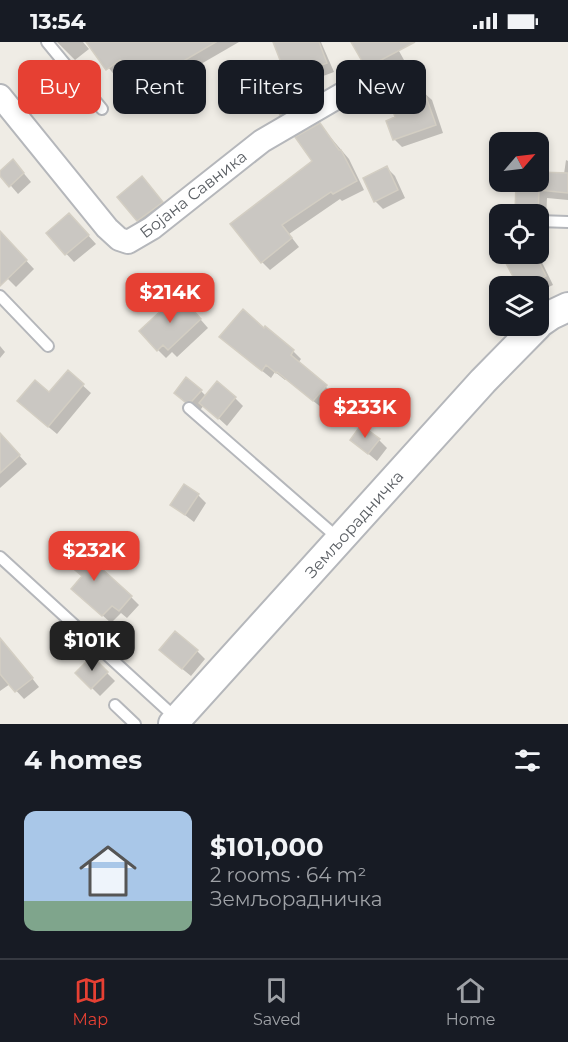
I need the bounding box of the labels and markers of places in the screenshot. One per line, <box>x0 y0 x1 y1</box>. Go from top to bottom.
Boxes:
pin: $214K <box>128 273 212 324</box>
pin: $233K <box>323 388 407 439</box>
pin: $232K <box>52 531 136 582</box>
pin: $101K <box>50 621 134 672</box>

